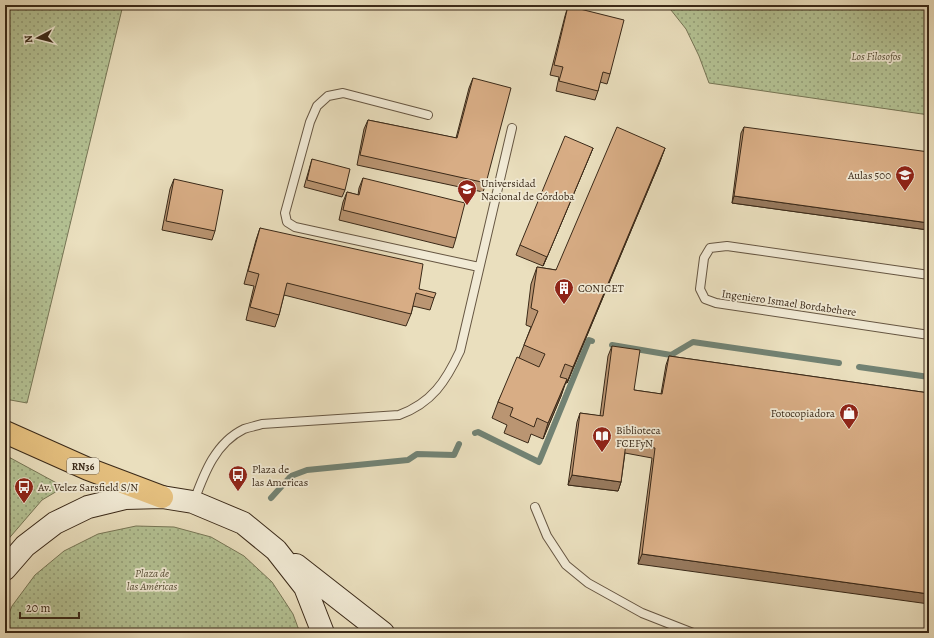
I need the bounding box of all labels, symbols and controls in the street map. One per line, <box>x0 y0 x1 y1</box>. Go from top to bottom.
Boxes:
north arrow <box>18 18 58 58</box>
text: N <box>21 34 37 44</box>
park label: Los Filosofos <box>851 49 901 64</box>
school or university icon: Aulas 500 <box>894 164 916 192</box>
place label: Aulas 500 <box>847 168 891 183</box>
place label: Universidad Nacional de Córdoba <box>481 176 575 204</box>
school or university icon: Universidad Nacional de Córdoba <box>456 178 478 206</box>
building icon: CONICET <box>553 277 575 305</box>
place label: CONICET <box>578 281 624 296</box>
street label: Ingeniero Ismael Bordabehere <box>721 286 857 320</box>
shop icon: Fotocopiadora <box>838 402 860 430</box>
place label: Fotocopiadora <box>771 406 836 421</box>
place label: Biblioteca FCEFyN <box>616 423 662 451</box>
library icon: Biblioteca FCEFyN <box>591 425 613 453</box>
road number: RN36 <box>67 458 99 474</box>
place label: Plaza de las Americas <box>252 462 308 490</box>
bus stop icon: Plaza de las Americas <box>227 464 249 492</box>
bus stop icon: Av. Velez Sarsfield S/N <box>13 476 35 504</box>
place label: Av. Velez Sarsfield S/N <box>37 480 138 495</box>
park label: Plaza de las Américas <box>127 566 178 594</box>
scale bar <box>20 594 79 620</box>
text: 20 m <box>26 600 50 616</box>

